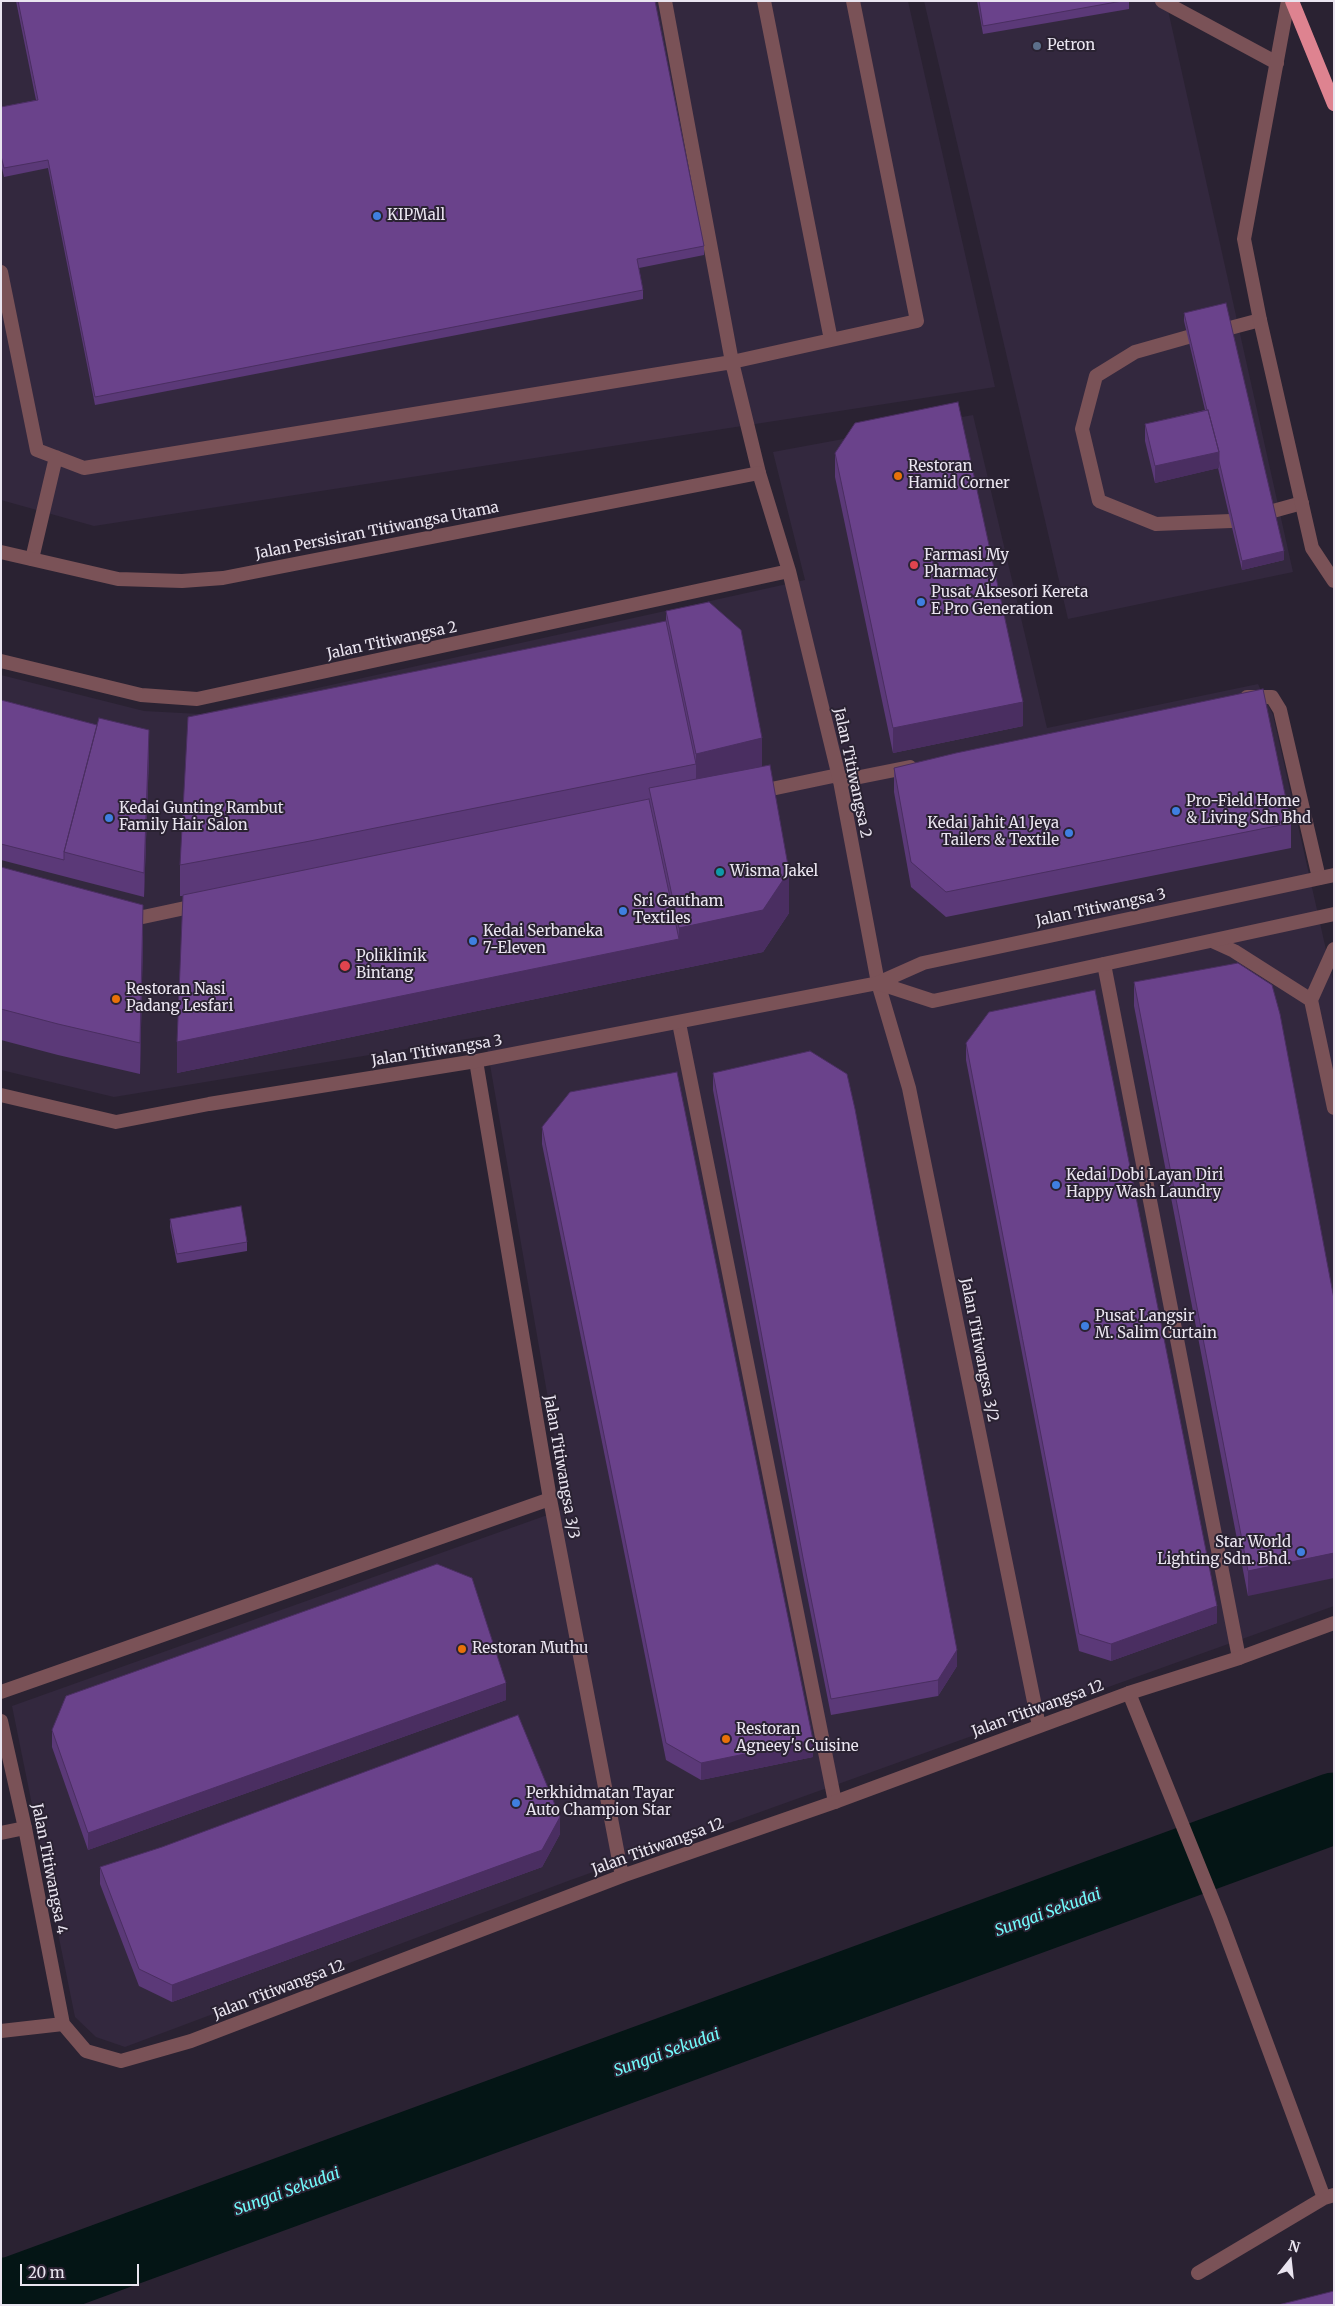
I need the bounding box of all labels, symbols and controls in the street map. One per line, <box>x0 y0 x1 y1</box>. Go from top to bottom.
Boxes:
place label: Petron <box>1047 37 1095 55</box>
marker: Petron <box>1031 40 1043 52</box>
place label: KIPMall <box>387 207 445 225</box>
marker: KIPMall <box>371 210 383 222</box>
place label: Restoran Hamid Corner <box>908 458 1010 493</box>
marker: Restoran Hamid Corner <box>892 470 904 482</box>
street label: Jalan Persisiran Titiwangsa Utama <box>254 499 500 563</box>
place label: Farmasi My Pharmacy <box>924 547 1009 582</box>
marker: Farmasi My Pharmacy <box>908 559 920 571</box>
place label: Pusat Aksesori Kereta E Pro Generation <box>931 584 1088 619</box>
marker: Pusat Aksesori Kereta E Pro Generation <box>915 596 927 608</box>
street label: Jalan Titiwangsa 2 <box>325 618 459 664</box>
street label: Jalan Titiwangsa 2 <box>829 706 875 840</box>
place label: Pro-Field Home & Living Sdn Bhd <box>1186 793 1311 828</box>
place label: Kedai Gunting Rambut Family Hair Salon <box>119 800 284 835</box>
marker: Pro-Field Home & Living Sdn Bhd <box>1170 805 1182 817</box>
marker: Kedai Gunting Rambut Family Hair Salon <box>103 812 115 824</box>
place label: Kedai Jahit A1 Jeya Tailers & Textile <box>927 815 1059 850</box>
marker: Kedai Jahit A1 Jeya Tailers & Textile <box>1063 827 1075 839</box>
place label: Wisma Jakel <box>730 863 818 881</box>
marker: Wisma Jakel <box>714 866 726 878</box>
street label: Jalan Titiwangsa 3 <box>1034 885 1168 931</box>
place label: Sri Gautham Textiles <box>633 893 723 928</box>
marker: Sri Gautham Textiles <box>617 905 629 917</box>
place label: Kedai Serbaneka 7-Eleven <box>483 923 603 958</box>
marker: Kedai Serbaneka 7-Eleven <box>467 935 479 947</box>
place label: Poliklinik Bintang <box>356 948 427 983</box>
marker: Poliklinik Bintang <box>338 959 352 973</box>
place label: Restoran Nasi Padang Lesfari <box>126 981 233 1016</box>
marker: Restoran Nasi Padang Lesfari <box>110 993 122 1005</box>
street label: Jalan Titiwangsa 3 <box>370 1032 504 1070</box>
place label: Kedai Dobi Layan Diri Happy Wash Laundry <box>1066 1167 1223 1202</box>
marker: Kedai Dobi Layan Diri Happy Wash Laundry <box>1050 1179 1062 1191</box>
street label: Jalan Titiwangsa 3/2 <box>956 1276 1002 1424</box>
place label: Pusat Langsir M. Salim Curtain <box>1095 1308 1217 1343</box>
marker: Pusat Langsir M. Salim Curtain <box>1079 1320 1091 1332</box>
street label: Jalan Titiwangsa 3/3 <box>539 1394 583 1540</box>
place label: Star World Lighting Sdn. Bhd. <box>1157 1534 1291 1569</box>
marker: Star World Lighting Sdn. Bhd. <box>1295 1546 1307 1558</box>
place label: Restoran Muthu <box>472 1640 588 1658</box>
marker: Restoran Muthu <box>456 1643 468 1655</box>
street label: Jalan Titiwangsa 12 <box>969 1677 1107 1741</box>
place label: Restoran Agneey's Cuisine <box>736 1721 859 1756</box>
marker: Restoran Agneey's Cuisine <box>720 1733 732 1745</box>
place label: Perkhidmatan Tayar Auto Champion Star <box>526 1785 674 1820</box>
marker: Perkhidmatan Tayar Auto Champion Star <box>510 1797 522 1809</box>
street label: Jalan Titiwangsa 4 <box>27 1802 71 1936</box>
street label: Jalan Titiwangsa 12 <box>589 1815 727 1879</box>
water label: Sungai Sekudai <box>992 1885 1104 1941</box>
street label: Jalan Titiwangsa 12 <box>211 1957 347 2023</box>
water label: Sungai Sekudai <box>611 2025 723 2081</box>
water label: Sungai Sekudai <box>231 2164 343 2220</box>
north arrow <box>1265 2236 1315 2286</box>
text: N <box>1286 2236 1302 2257</box>
scale bar <box>22 2254 141 2286</box>
text: 20 m <box>28 2263 65 2282</box>

